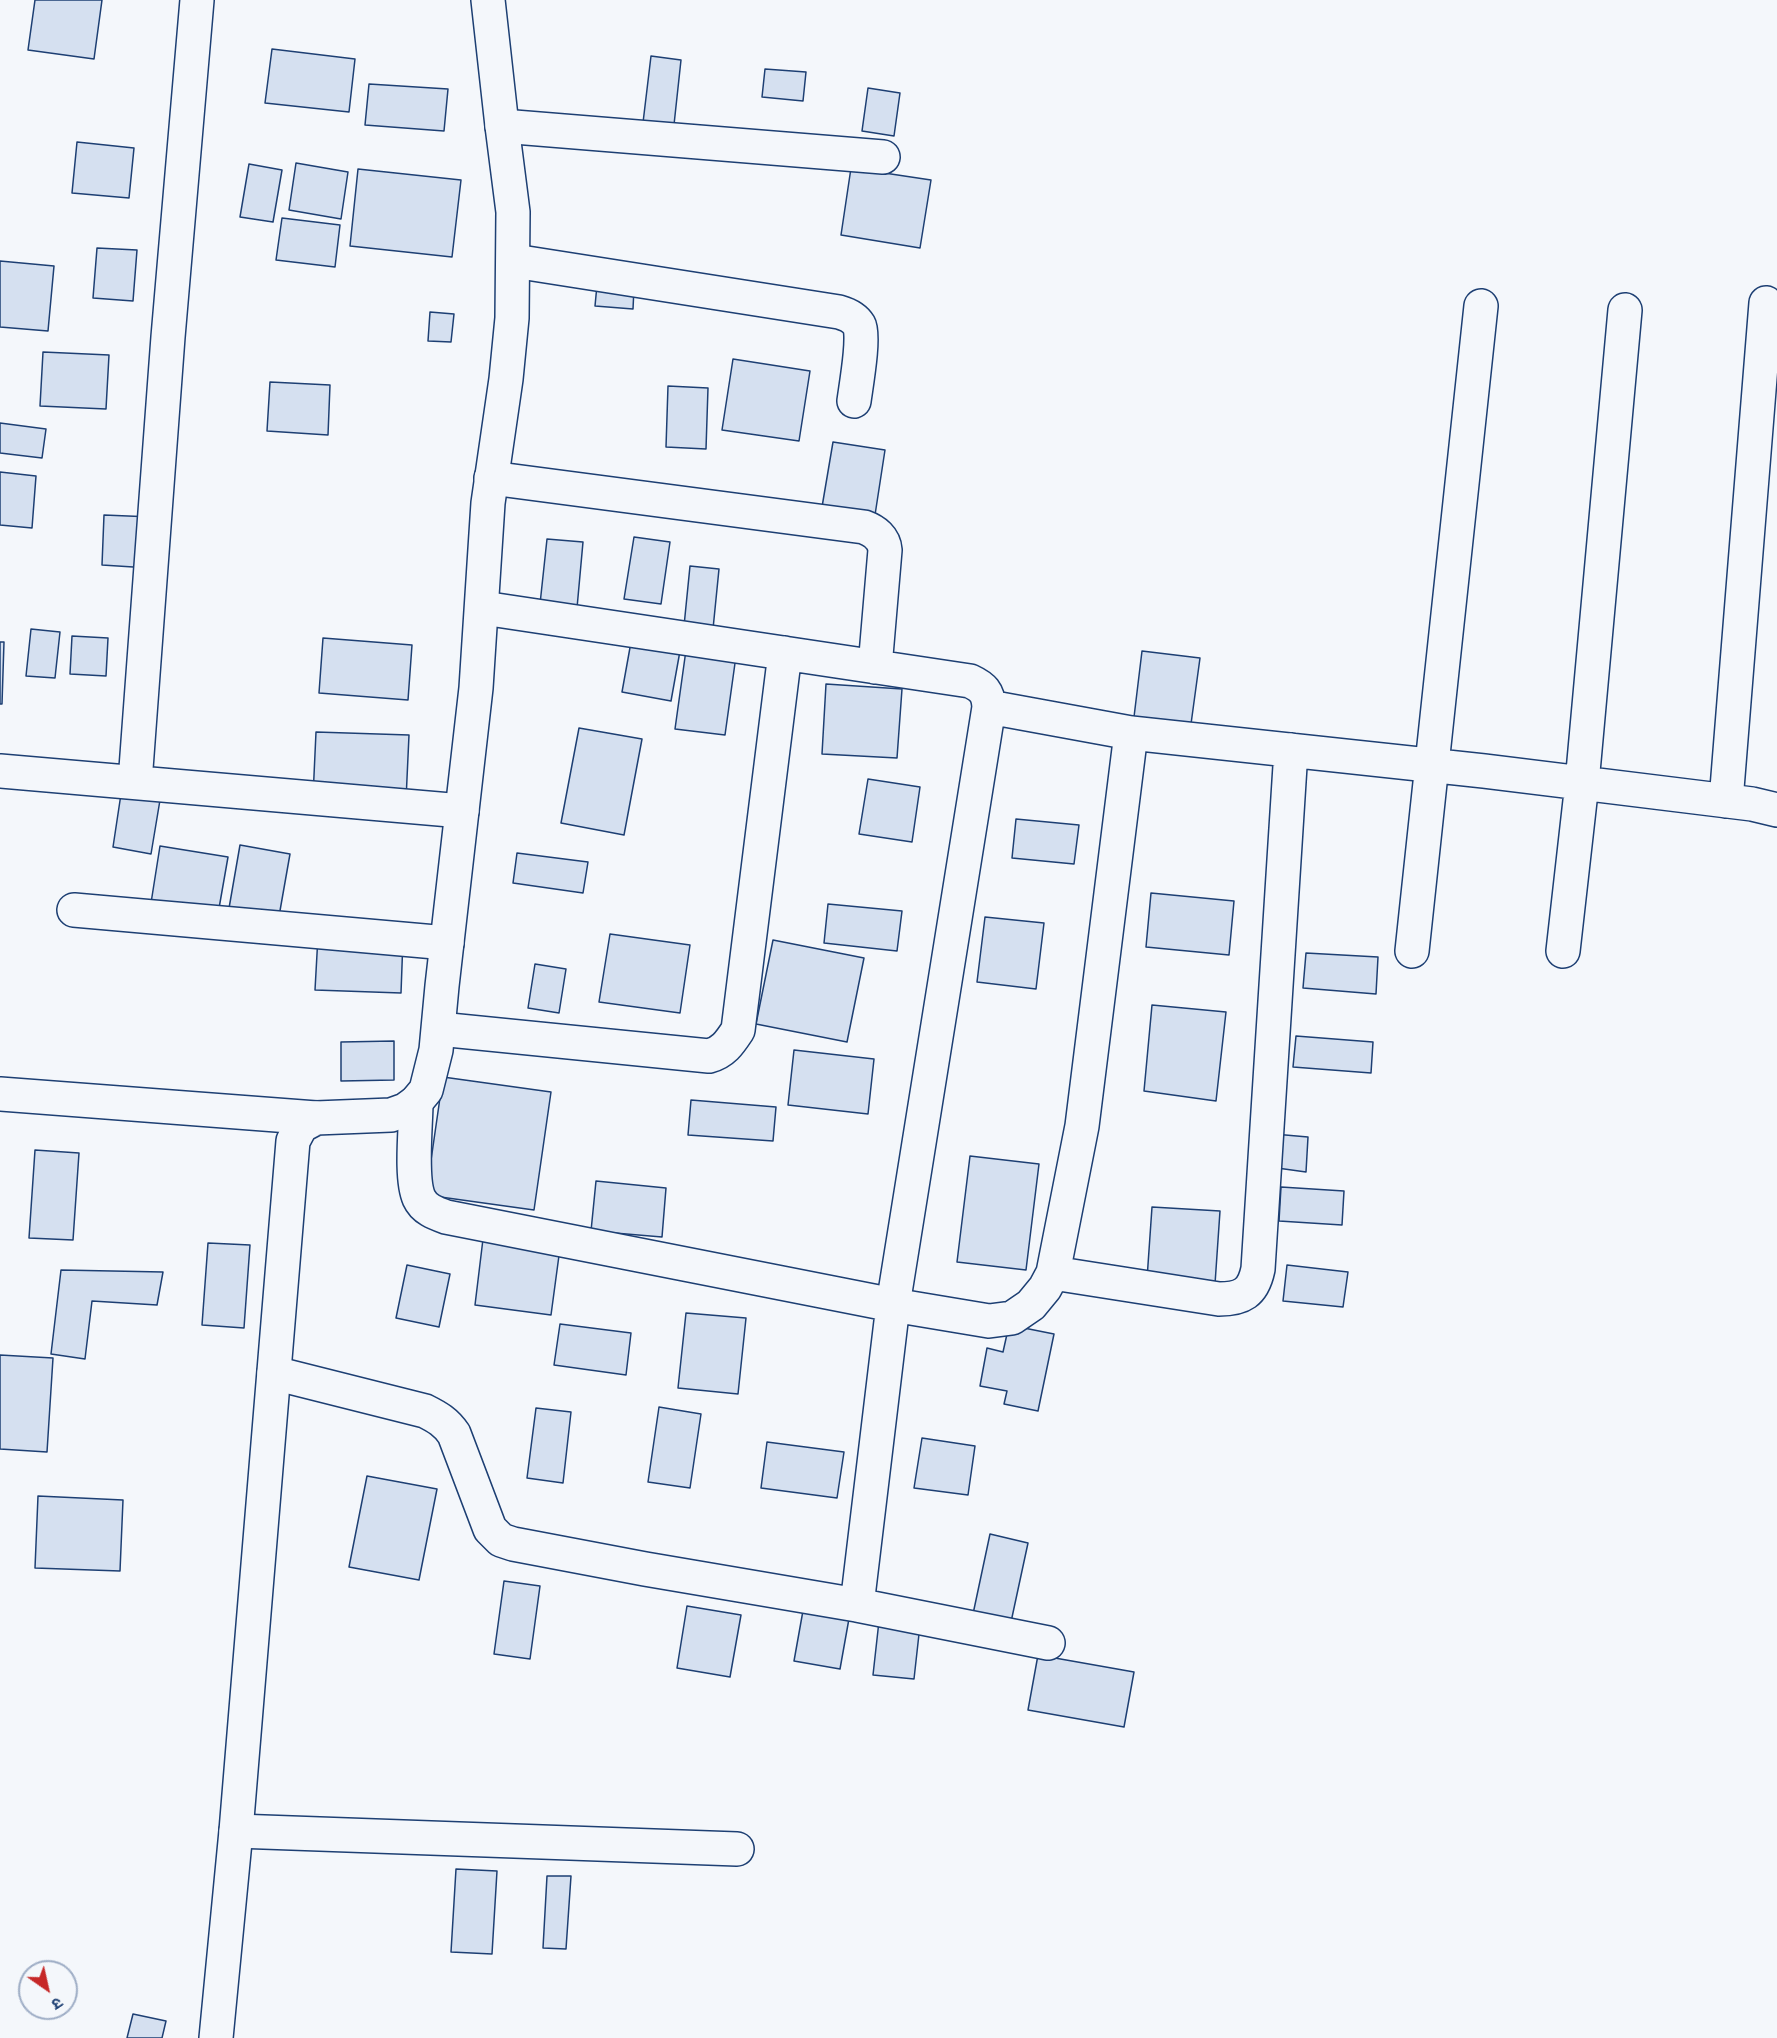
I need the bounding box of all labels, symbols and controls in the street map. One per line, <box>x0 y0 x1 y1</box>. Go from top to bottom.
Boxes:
north arrow <box>18 1960 78 2020</box>
text: उ <box>48 1993 66 2014</box>

